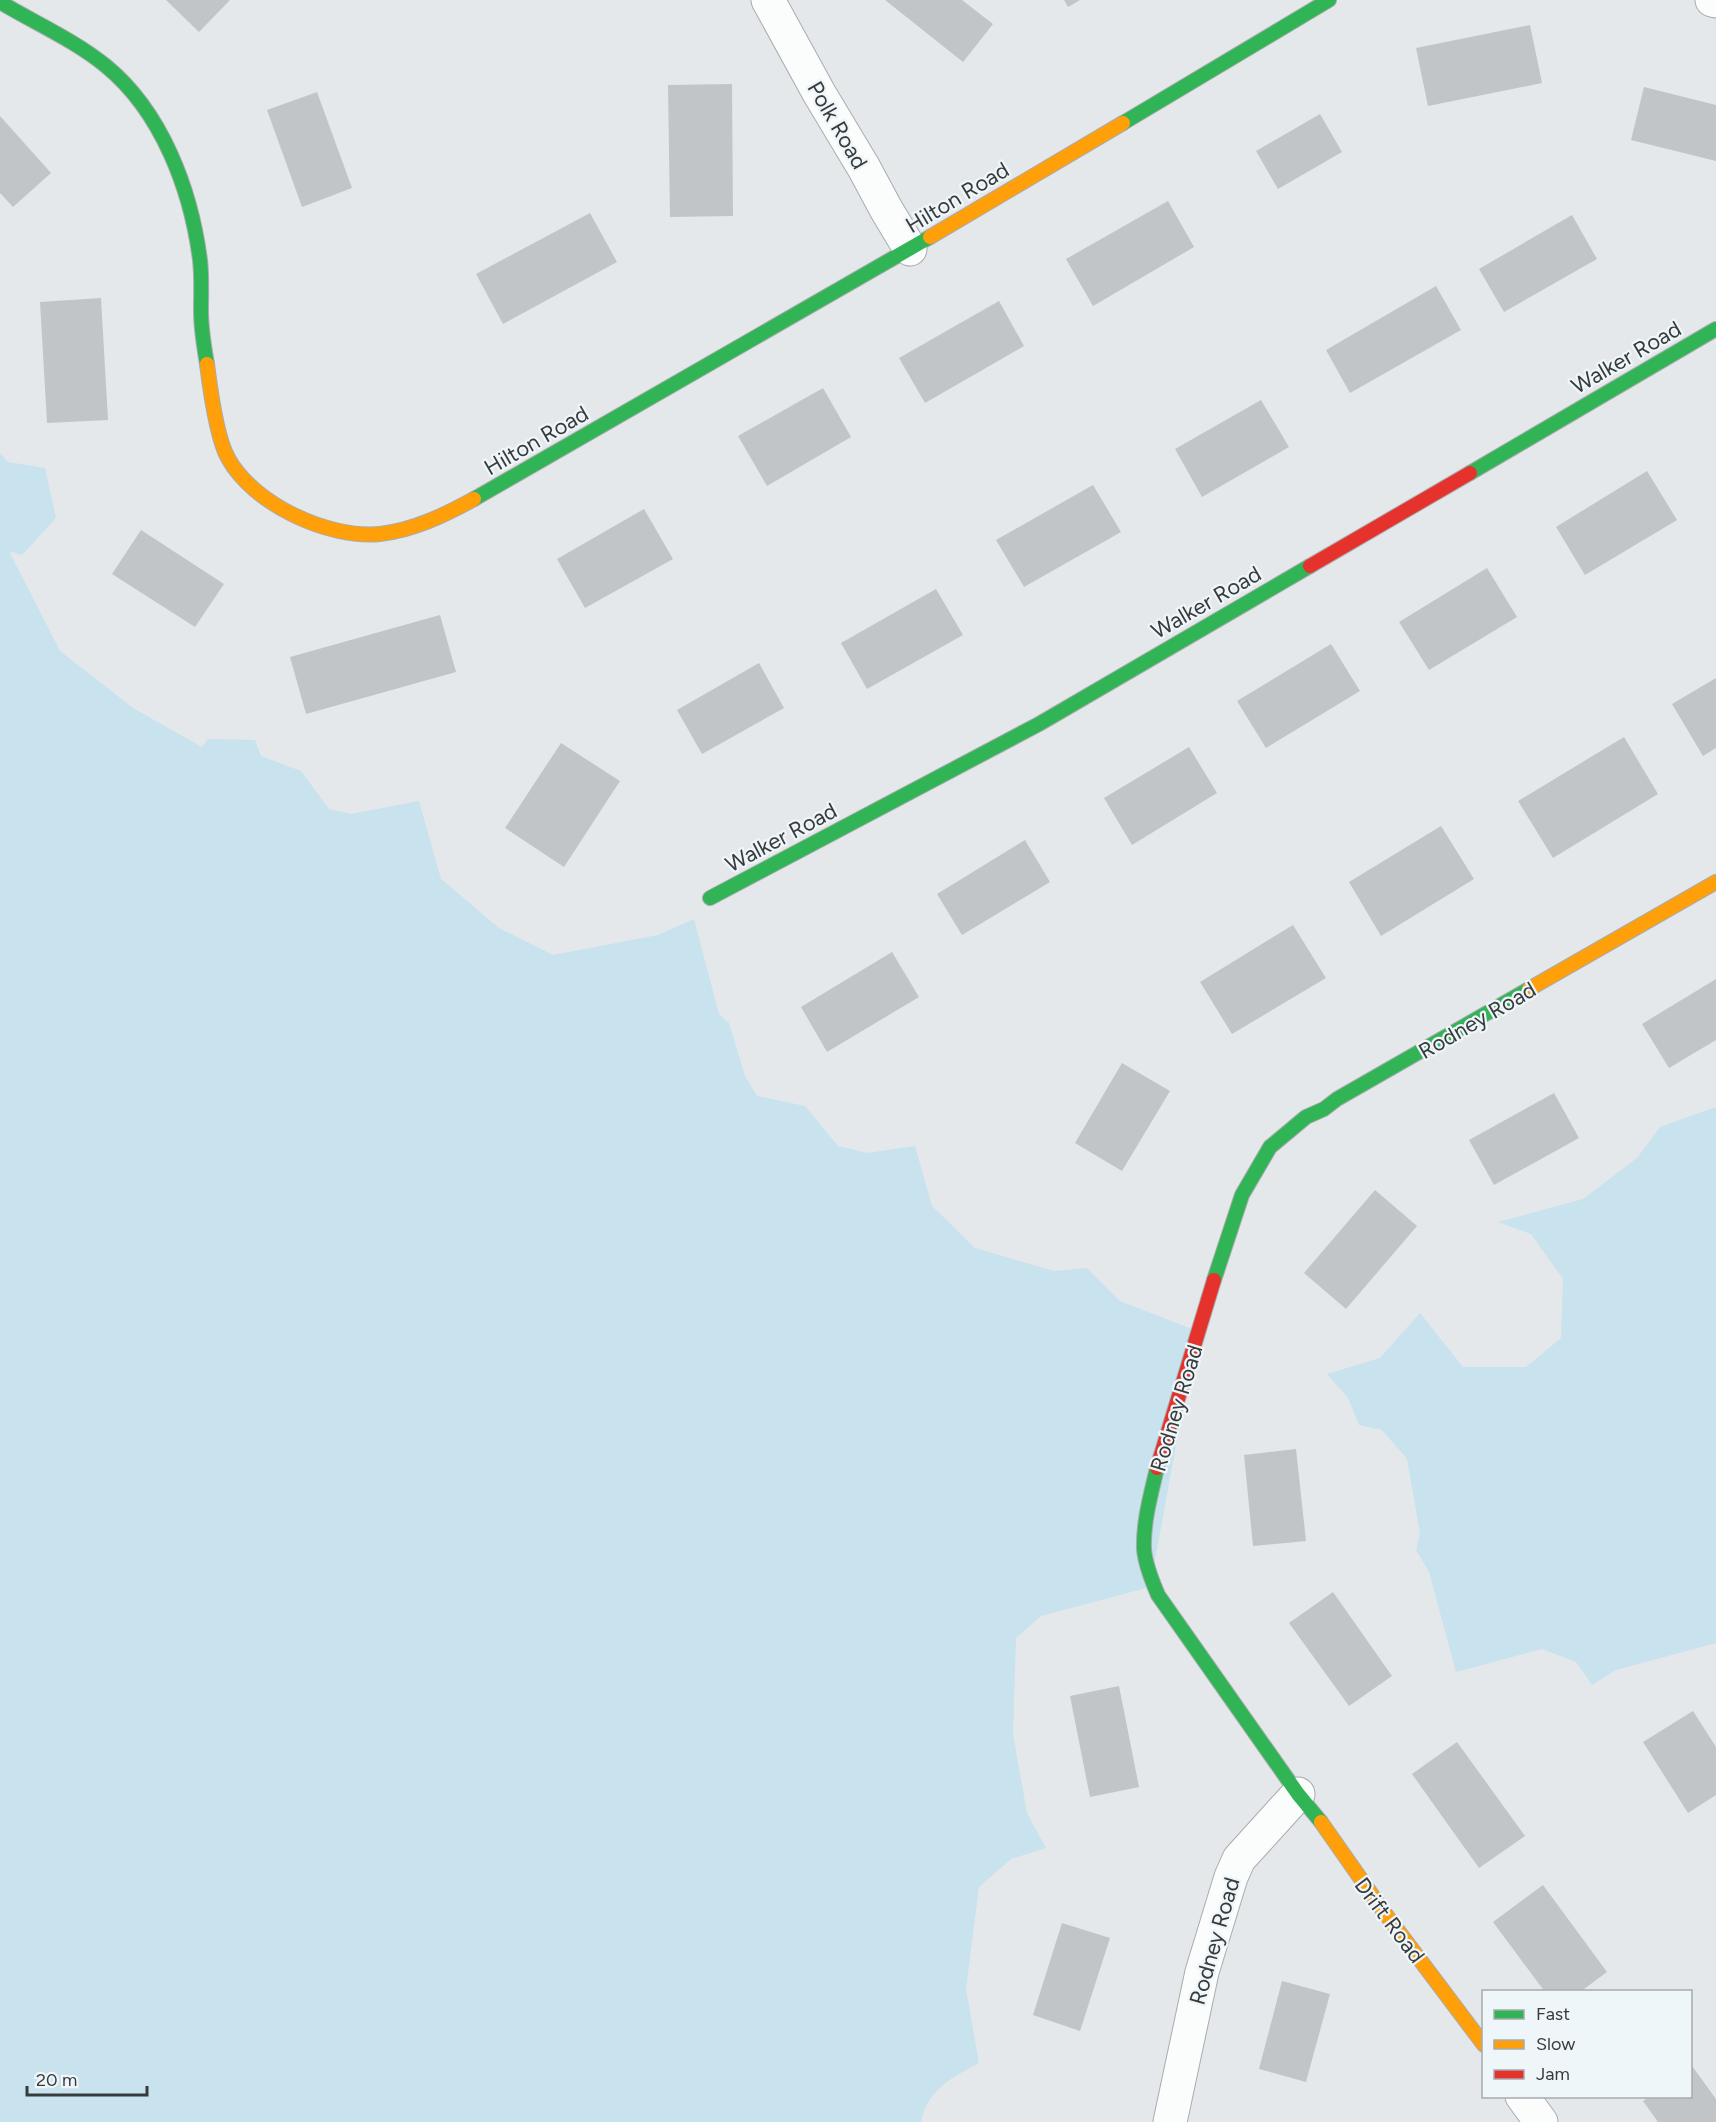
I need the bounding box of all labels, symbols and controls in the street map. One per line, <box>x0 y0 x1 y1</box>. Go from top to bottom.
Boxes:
street label: Polk Road <box>802 77 873 174</box>
street label: Hilton Road <box>901 156 1014 239</box>
street label: Walker Road <box>1567 315 1686 400</box>
street label: Hilton Road <box>479 400 593 481</box>
street label: Walker Road <box>1147 560 1266 645</box>
street label: Walker Road <box>721 797 842 878</box>
street label: Rodney Road <box>1414 976 1541 1065</box>
street label: Rodney Road <box>1144 1342 1209 1475</box>
street label: Drift Road <box>1349 1872 1431 1968</box>
street label: Rodney Road <box>1183 1874 1246 2008</box>
legend <box>1482 1990 1692 2098</box>
text: Fast <box>1536 2003 1570 2025</box>
text: Slow <box>1536 2033 1575 2055</box>
scale bar <box>27 2059 147 2097</box>
text: Jam <box>1536 2063 1570 2085</box>
text: 20 m <box>36 2069 77 2091</box>

